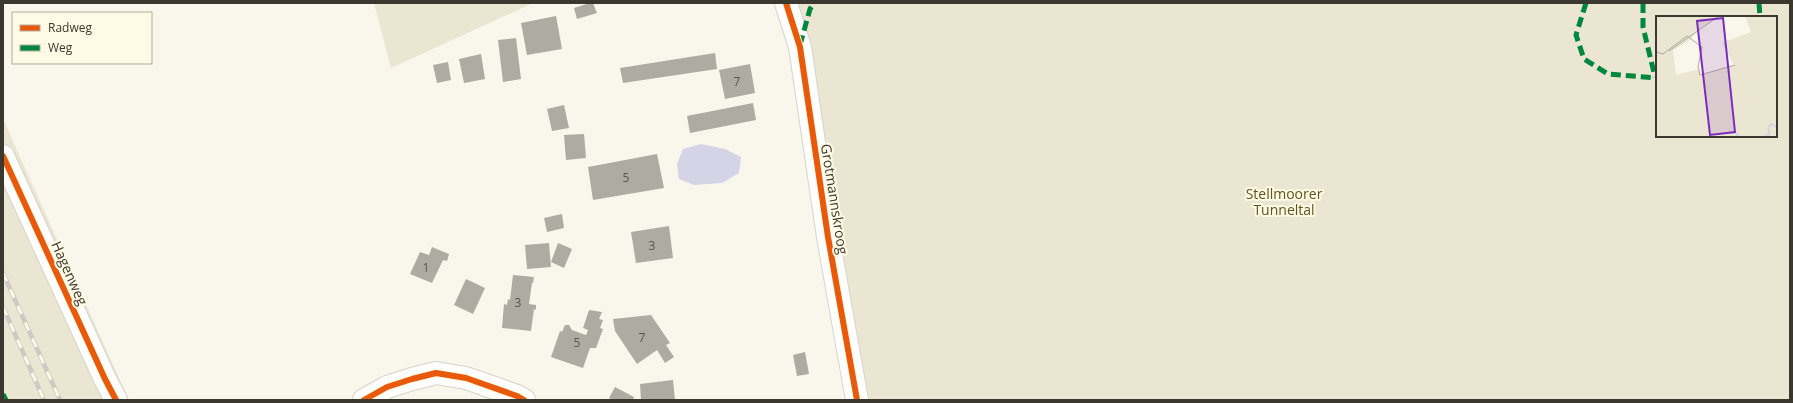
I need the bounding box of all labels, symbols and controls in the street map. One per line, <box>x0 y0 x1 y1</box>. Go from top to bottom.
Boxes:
legend <box>12 12 152 64</box>
inset map <box>1656 16 1777 137</box>
text: Radweg <box>48 19 92 36</box>
text: Weg <box>48 39 73 56</box>
house number: 7 <box>734 73 741 90</box>
street label: Grotmannskroog <box>817 142 853 256</box>
house number: 5 <box>623 169 630 186</box>
park label: Stellmoorer Tunneltal <box>1246 184 1323 219</box>
house number: 3 <box>649 237 656 254</box>
street label: Hagenweg <box>47 238 93 308</box>
house number: 1 <box>423 259 429 276</box>
house number: 3 <box>515 294 522 311</box>
house number: 7 <box>639 329 646 346</box>
house number: 5 <box>574 334 581 351</box>

